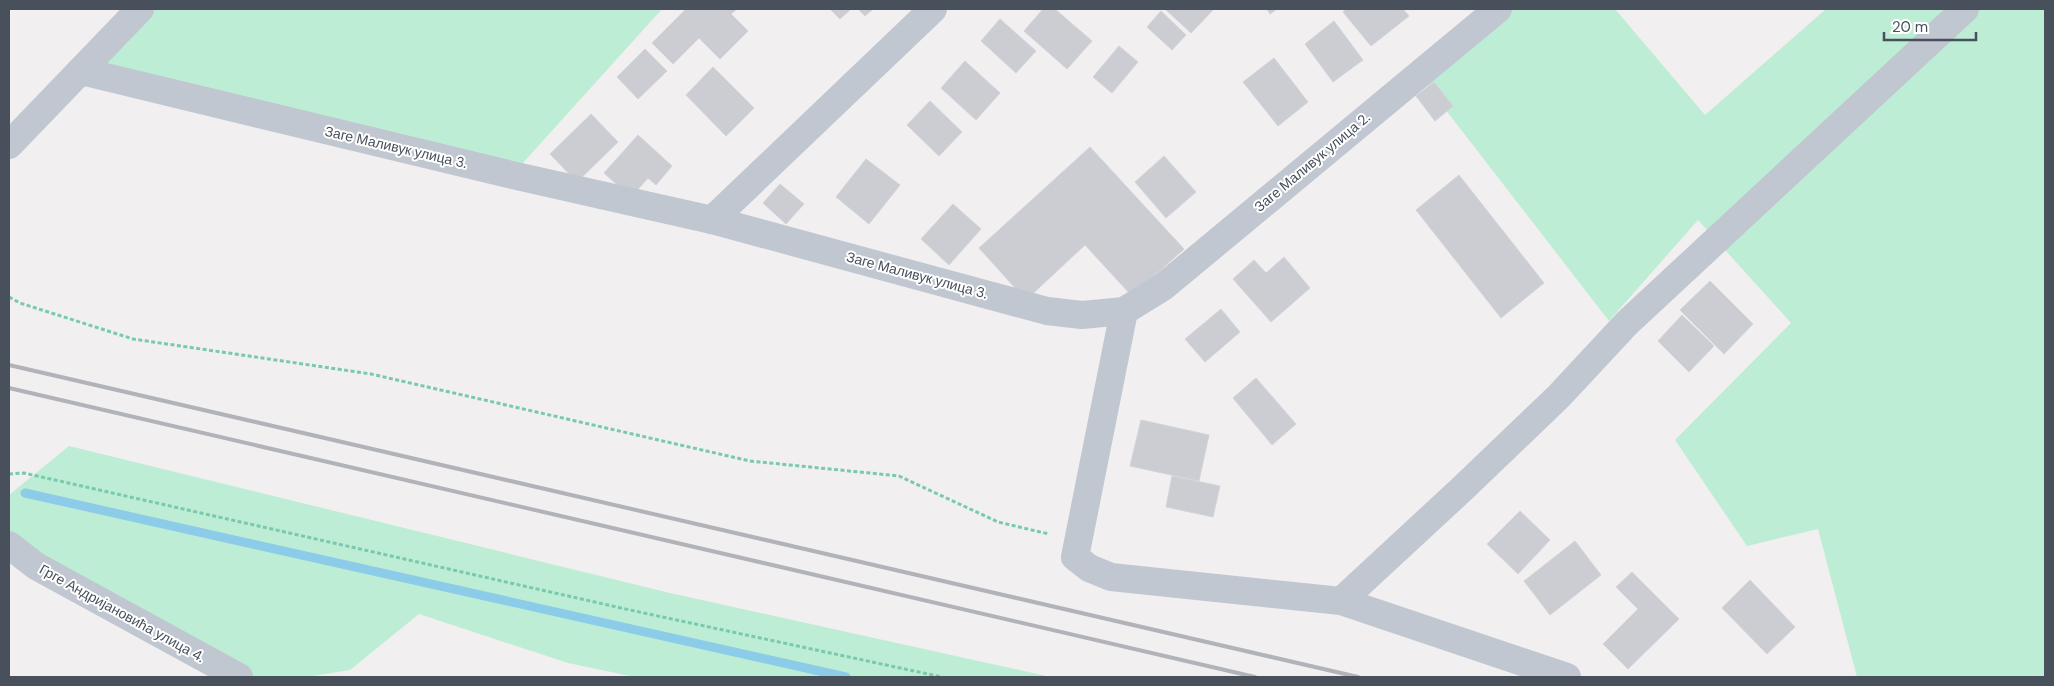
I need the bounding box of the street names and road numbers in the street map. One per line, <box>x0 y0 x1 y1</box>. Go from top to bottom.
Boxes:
street label: Заге Маливук улица 2. <box>1251 108 1374 216</box>
street label: Заге Маливук улица 3. <box>323 122 469 172</box>
street label: Заге Маливук улица 3. <box>844 247 990 303</box>
street label: Грге Андријановића улица 4. <box>36 560 208 666</box>

